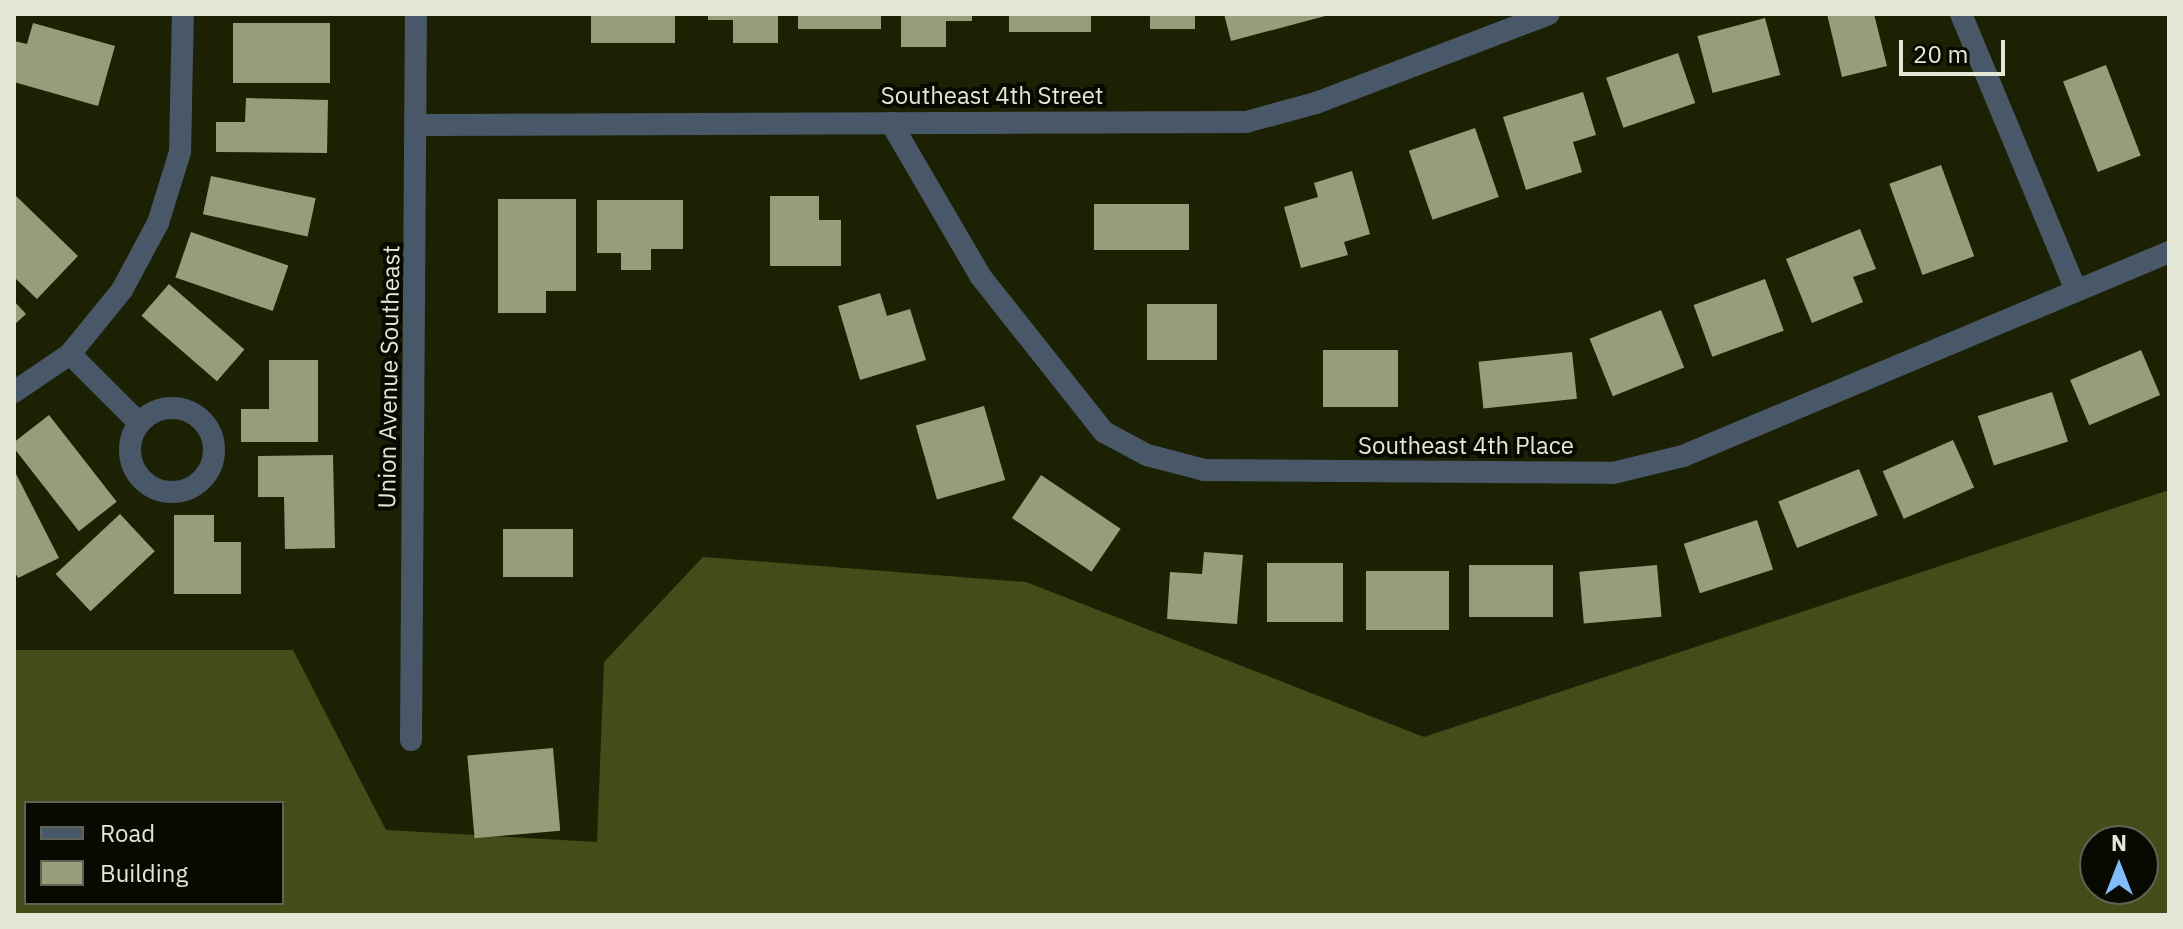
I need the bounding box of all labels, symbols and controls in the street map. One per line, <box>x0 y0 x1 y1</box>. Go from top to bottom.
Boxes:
scale bar <box>1903 24 2009 74</box>
text: 20 m <box>1913 38 1968 70</box>
street label: Southeast 4th Street <box>881 82 1103 110</box>
street label: Union Avenue Southeast <box>372 245 406 509</box>
street label: Southeast 4th Place <box>1358 432 1574 460</box>
legend <box>24 801 284 905</box>
text: Road <box>100 817 155 849</box>
north arrow <box>2079 825 2159 905</box>
text: N <box>2111 828 2127 857</box>
text: Building <box>100 857 188 889</box>

